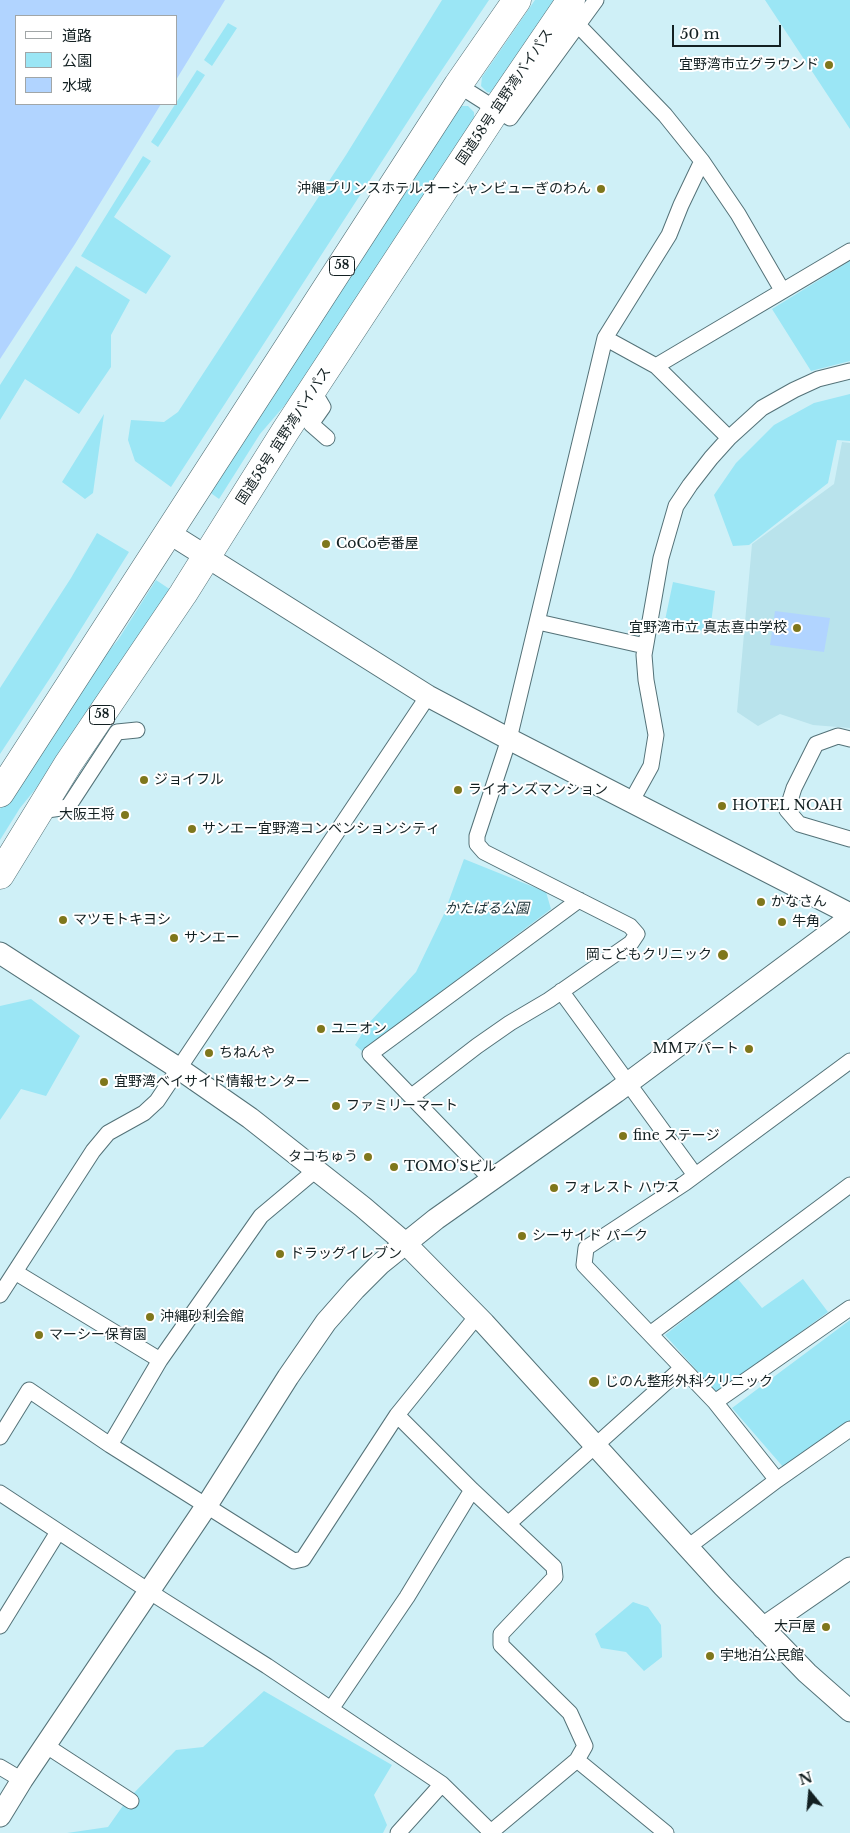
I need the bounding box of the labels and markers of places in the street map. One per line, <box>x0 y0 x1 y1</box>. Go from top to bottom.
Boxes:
place label: 宜野湾市立グラウンド <box>679 57 819 73</box>
marker: 宜野湾市立グラウンド <box>823 59 835 71</box>
place label: 沖縄プリンスホテルオーシャンビューぎのわん <box>297 181 591 197</box>
marker: 沖縄プリンスホテルオーシャンビューぎのわん <box>595 183 607 195</box>
place label: CoCo壱番屋 <box>336 536 419 552</box>
marker: CoCo壱番屋 <box>320 538 332 550</box>
place label: 宜野湾市立 真志喜中学校 <box>629 620 787 636</box>
marker: 宜野湾市立 真志喜中学校 <box>791 622 803 634</box>
place label: ジョイフル <box>154 772 224 788</box>
marker: ジョイフル <box>138 774 150 786</box>
place label: ライオンズマンション <box>468 782 608 798</box>
marker: ライオンズマンション <box>452 784 464 796</box>
place label: HOTEL NOAH <box>732 798 842 814</box>
marker: HOTEL NOAH <box>716 800 728 812</box>
place label: 大阪王将 <box>59 807 115 823</box>
marker: 大阪王将 <box>119 809 131 821</box>
place label: サンエー宜野湾コンベンションシティ <box>202 821 440 837</box>
marker: サンエー宜野湾コンベンションシティ <box>186 823 198 835</box>
place label: かなさん <box>771 894 827 910</box>
marker: かなさん <box>755 896 767 908</box>
place label: マツモトキヨシ <box>73 912 171 928</box>
marker: マツモトキヨシ <box>57 914 69 926</box>
place label: 牛角 <box>792 914 820 930</box>
marker: 牛角 <box>776 916 788 928</box>
place label: サンエー <box>184 930 240 946</box>
marker: サンエー <box>168 932 180 944</box>
place label: 岡こどもクリニック <box>586 947 712 963</box>
marker: 岡こどもクリニック <box>716 948 730 962</box>
place label: ユニオン <box>331 1021 387 1037</box>
marker: ユニオン <box>315 1023 327 1035</box>
place label: MMアパート <box>652 1041 739 1057</box>
marker: MMアパート <box>743 1043 755 1055</box>
place label: ちねんや <box>219 1045 275 1061</box>
marker: ちねんや <box>203 1047 215 1059</box>
place label: 宜野湾ベイサイド情報センター <box>114 1074 310 1090</box>
marker: 宜野湾ベイサイド情報センター <box>98 1076 110 1088</box>
place label: ファミリーマート <box>346 1098 458 1114</box>
marker: ファミリーマート <box>330 1100 342 1112</box>
place label: fine ステージ <box>633 1128 720 1144</box>
marker: fine ステージ <box>617 1130 629 1142</box>
place label: タコちゅう <box>288 1149 358 1165</box>
marker: タコちゅう <box>362 1151 374 1163</box>
place label: TOMO'Sビル <box>404 1159 496 1175</box>
marker: TOMO'Sビル <box>388 1161 400 1173</box>
place label: フォレスト ハウス <box>564 1180 680 1196</box>
marker: フォレスト ハウス <box>548 1182 560 1194</box>
place label: シーサイド パーク <box>532 1228 648 1244</box>
marker: シーサイド パーク <box>516 1230 528 1242</box>
place label: ドラッグイレブン <box>290 1246 402 1262</box>
marker: ドラッグイレブン <box>274 1248 286 1260</box>
place label: 沖縄砂利会館 <box>160 1309 244 1325</box>
marker: 沖縄砂利会館 <box>144 1311 156 1323</box>
place label: マーシー保育園 <box>49 1327 147 1343</box>
marker: マーシー保育園 <box>33 1329 45 1341</box>
place label: じのん整形外科クリニック <box>605 1374 773 1390</box>
marker: じのん整形外科クリニック <box>587 1375 601 1389</box>
place label: 大戸屋 <box>774 1619 816 1635</box>
marker: 大戸屋 <box>820 1621 832 1633</box>
place label: 宇地泊公民館 <box>720 1648 804 1664</box>
marker: 宇地泊公民館 <box>704 1650 716 1662</box>

